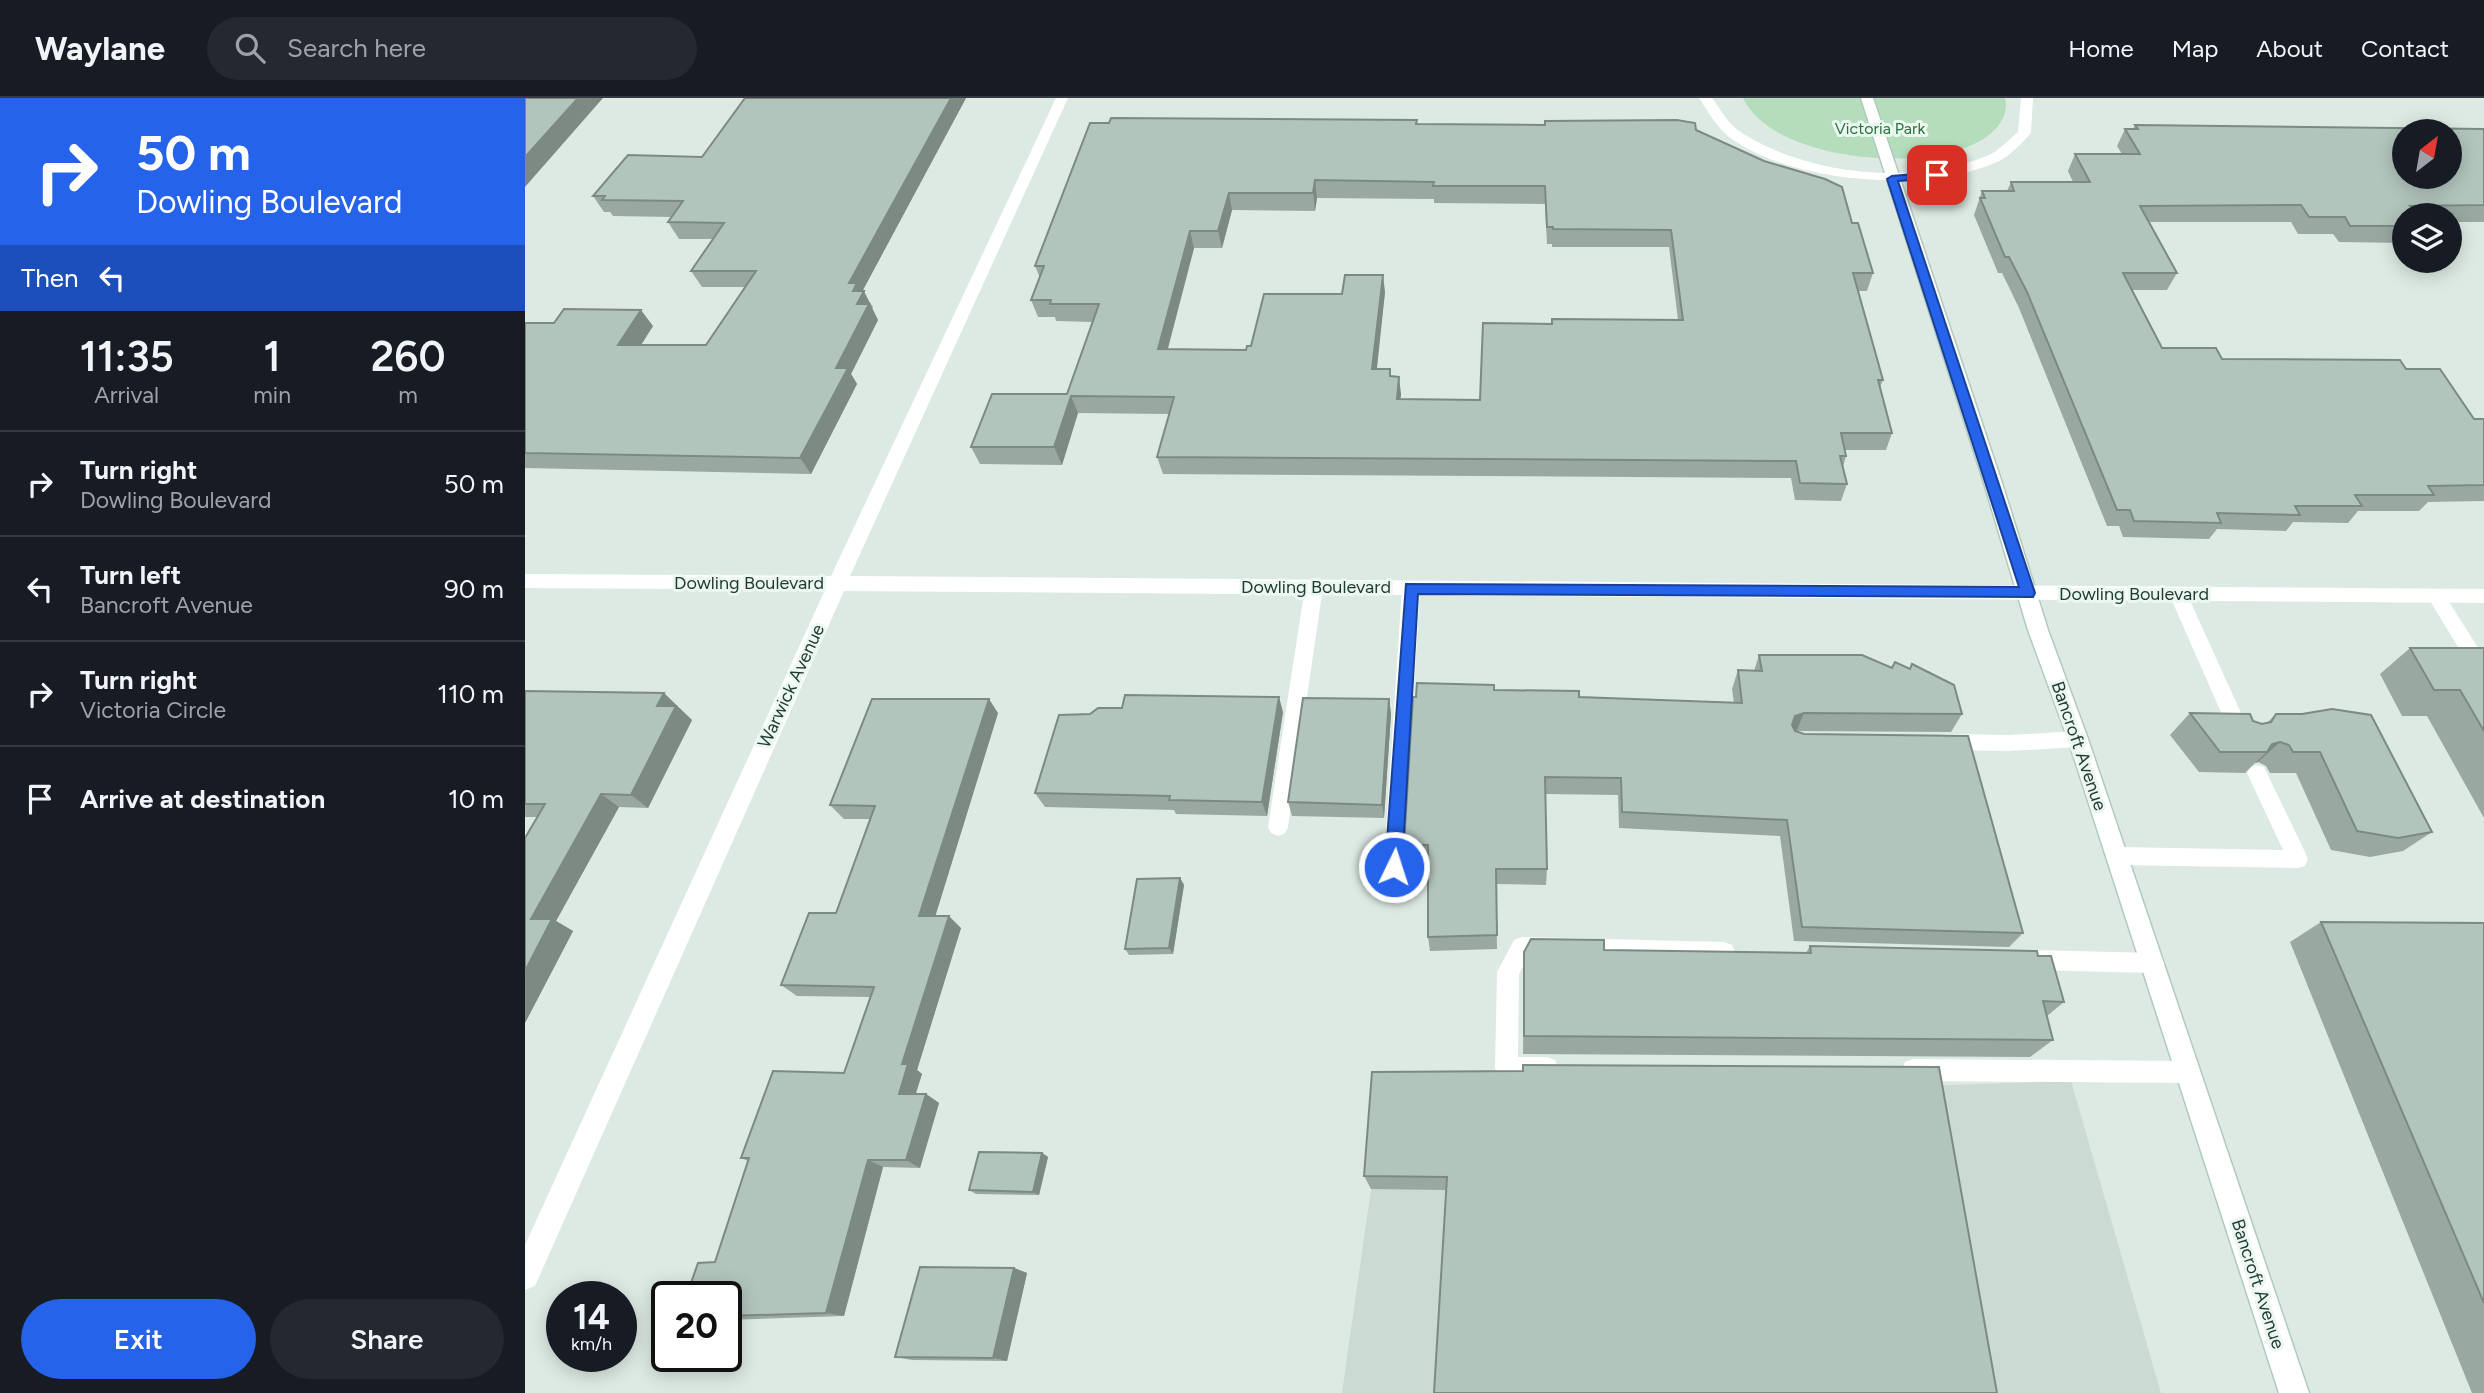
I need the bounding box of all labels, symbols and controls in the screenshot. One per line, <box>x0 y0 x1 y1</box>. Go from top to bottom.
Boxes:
search box <box>207 17 697 80</box>
text: Waylane <box>35 29 165 68</box>
icon: search <box>231 29 269 67</box>
text: Search here <box>287 32 426 64</box>
text: Home <box>2068 34 2134 63</box>
text: Map <box>2172 34 2218 63</box>
text: About <box>2256 34 2323 63</box>
text: Contact <box>2361 34 2449 63</box>
park label: Victoria Park <box>1835 119 1925 138</box>
north arrow <box>2392 119 2462 189</box>
map controls <box>2392 119 2462 273</box>
text: 50 m <box>136 123 251 182</box>
icon: right <box>21 126 112 217</box>
pin <box>1907 145 1967 205</box>
icon: arrive <box>1918 156 1956 194</box>
text: Dowling Boulevard <box>136 183 402 221</box>
button: layers <box>2392 203 2462 273</box>
icon: left <box>93 259 131 297</box>
text: Then <box>21 262 79 294</box>
text: 11:35 <box>79 331 174 382</box>
text: 1 <box>263 331 281 382</box>
text: 260 <box>370 331 446 382</box>
text: Arrival <box>94 381 159 409</box>
text: min <box>253 381 291 409</box>
text: m <box>398 381 418 409</box>
text: Turn right <box>80 454 197 486</box>
icon: right <box>21 465 59 503</box>
text: 50 m <box>444 468 504 500</box>
text: Dowling Boulevard <box>80 486 272 514</box>
text: Turn left <box>80 559 181 591</box>
icon: left <box>21 570 59 608</box>
street label: Dowling Boulevard <box>674 572 824 594</box>
text: 90 m <box>444 573 504 605</box>
street label: Dowling Boulevard <box>1241 576 1391 598</box>
street label: Dowling Boulevard <box>2059 583 2209 605</box>
text: Bancroft Avenue <box>80 591 253 619</box>
street label: Warwick Avenue <box>753 621 829 751</box>
text: Turn right <box>80 664 197 696</box>
icon: right <box>21 675 59 713</box>
text: 110 m <box>437 678 504 710</box>
street label: Bancroft Avenue <box>2047 678 2111 814</box>
text: Victoria Circle <box>80 696 226 724</box>
icon: arrive <box>21 780 59 818</box>
text: Arrive at destination <box>80 783 325 815</box>
text: 10 m <box>448 783 504 815</box>
position arrow <box>1357 830 1431 904</box>
street label: Bancroft Avenue <box>2227 1216 2289 1352</box>
speed limit sign: 20 <box>651 1281 742 1372</box>
text: 14 <box>573 1296 610 1338</box>
button: Exit <box>21 1299 256 1379</box>
button: Share <box>270 1299 504 1379</box>
text: km/h <box>571 1333 612 1355</box>

